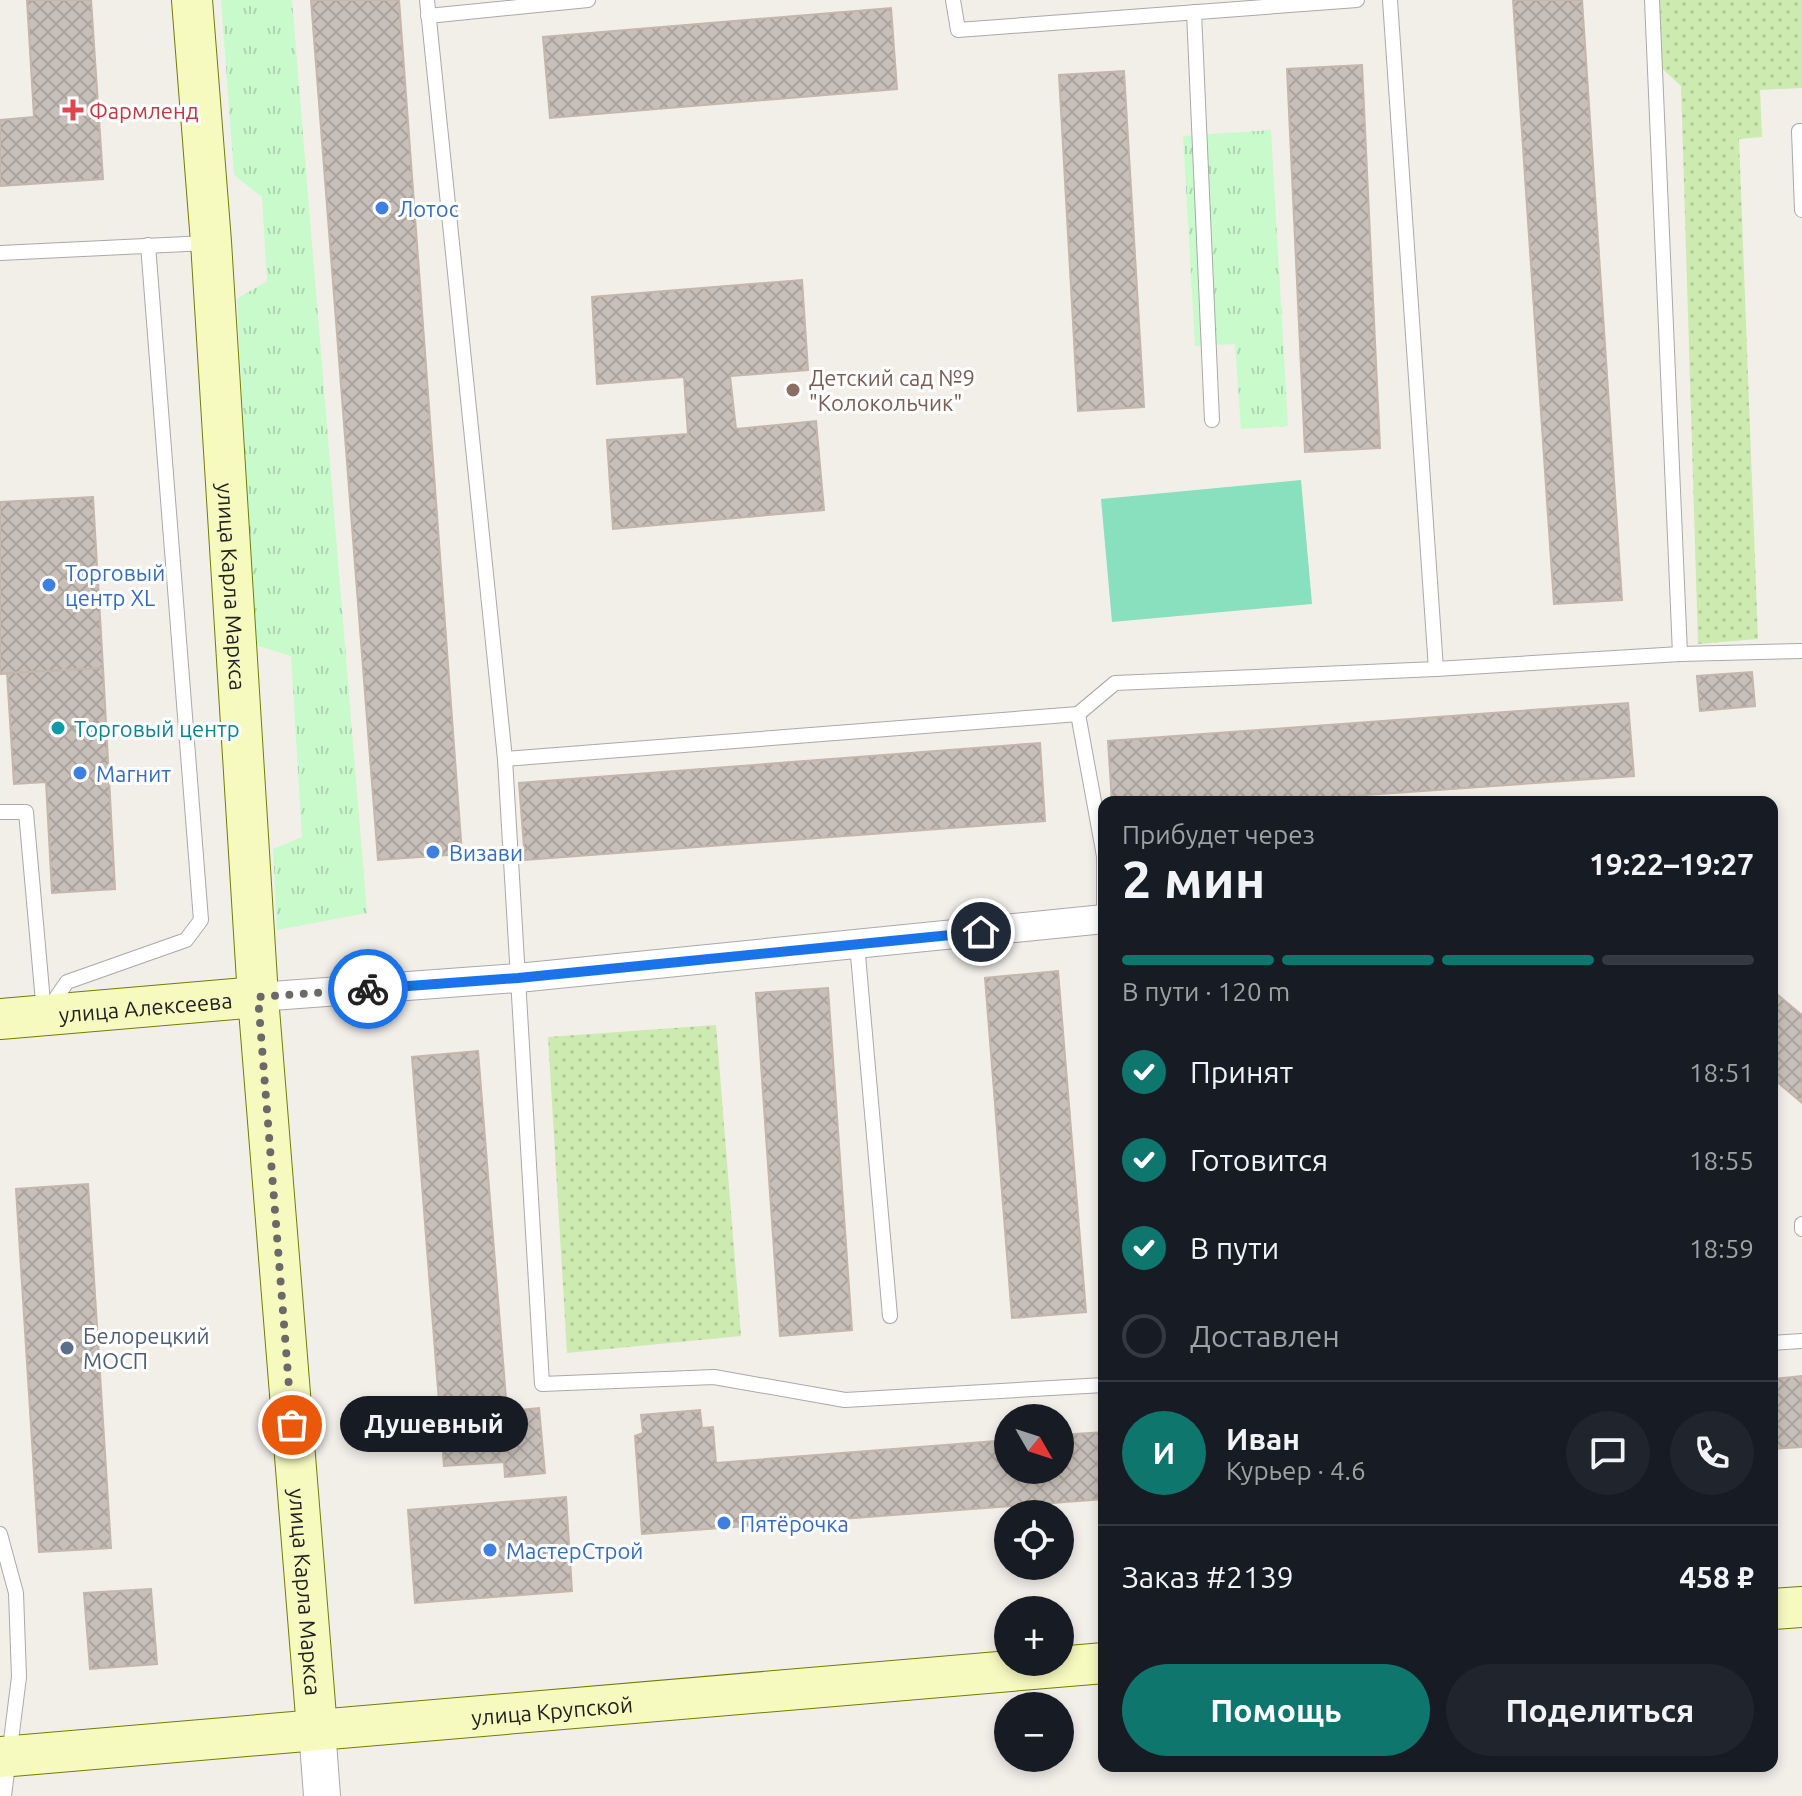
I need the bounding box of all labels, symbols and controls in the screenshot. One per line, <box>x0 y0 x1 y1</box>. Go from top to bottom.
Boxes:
place label: Фармленд <box>89 98 199 123</box>
marker: Фармленд <box>64 101 82 119</box>
place label: Лотос <box>398 196 459 221</box>
marker: Лотос <box>373 199 391 217</box>
place label: Детский сад №9 "Колокольчик" <box>809 365 975 415</box>
marker: Детский сад №9 "Колокольчик" <box>784 381 802 399</box>
street label: улица Карла Маркса <box>214 482 251 691</box>
place label: Торговый центр XL <box>65 560 165 610</box>
marker: Торговый центр XL <box>40 576 58 594</box>
place label: Торговый центр <box>74 716 240 741</box>
marker: Торговый центр <box>49 719 67 737</box>
place label: Магнит <box>96 761 171 786</box>
marker: Магнит <box>71 764 89 782</box>
text: Прибудет через <box>1122 820 1315 849</box>
place label: Визави <box>449 840 523 865</box>
marker: Визави <box>424 843 442 861</box>
text: 19:22–19:27 <box>1589 847 1754 881</box>
text: 2 мин <box>1122 850 1265 908</box>
pin <box>947 898 1015 966</box>
icon: home <box>959 910 1003 954</box>
courier <box>328 949 408 1029</box>
icon: bike <box>346 967 390 1011</box>
text: В пути · 120 m <box>1122 977 1290 1006</box>
street label: улица Алексеева <box>58 987 233 1026</box>
icon: check <box>1122 1050 1166 1094</box>
text: Принят <box>1190 1055 1293 1089</box>
text: 18:51 <box>1689 1058 1754 1087</box>
icon: check <box>1122 1138 1166 1182</box>
text: Готовится <box>1190 1143 1328 1177</box>
text: 18:55 <box>1689 1146 1754 1175</box>
icon: check <box>1122 1226 1166 1270</box>
text: В пути <box>1190 1231 1279 1265</box>
text: 18:59 <box>1689 1234 1754 1263</box>
text: Доставлен <box>1190 1319 1340 1353</box>
place label: Белорецкий МОСП <box>83 1323 210 1373</box>
marker: Белорецкий МОСП <box>58 1339 76 1357</box>
pin <box>258 1391 326 1459</box>
callout: Душевный <box>340 1397 528 1453</box>
icon: bag <box>270 1403 314 1447</box>
north arrow <box>994 1404 1074 1484</box>
map controls <box>994 1404 1074 1772</box>
text: Душевный <box>364 1409 504 1438</box>
button: chat <box>1566 1411 1650 1495</box>
button: phone <box>1670 1411 1754 1495</box>
text: Иван <box>1226 1422 1300 1456</box>
text: И <box>1153 1436 1175 1470</box>
text: Курьер · 4.6 <box>1226 1456 1366 1485</box>
street label: улица Карла Маркса <box>285 1487 327 1697</box>
button: locate <box>994 1500 1074 1580</box>
place label: Пятёрочка <box>740 1511 849 1536</box>
marker: Пятёрочка <box>715 1514 733 1532</box>
place label: МастерСтрой <box>506 1538 643 1563</box>
marker: МастерСтрой <box>481 1541 499 1559</box>
text: Заказ #2139 <box>1122 1560 1294 1594</box>
text: 458 ₽ <box>1679 1560 1754 1594</box>
button: + <box>994 1596 1074 1676</box>
button: Помощь <box>1122 1664 1430 1756</box>
button: Поделиться <box>1446 1664 1754 1756</box>
street label: улица Крупской <box>470 1691 634 1729</box>
button: − <box>994 1692 1074 1772</box>

